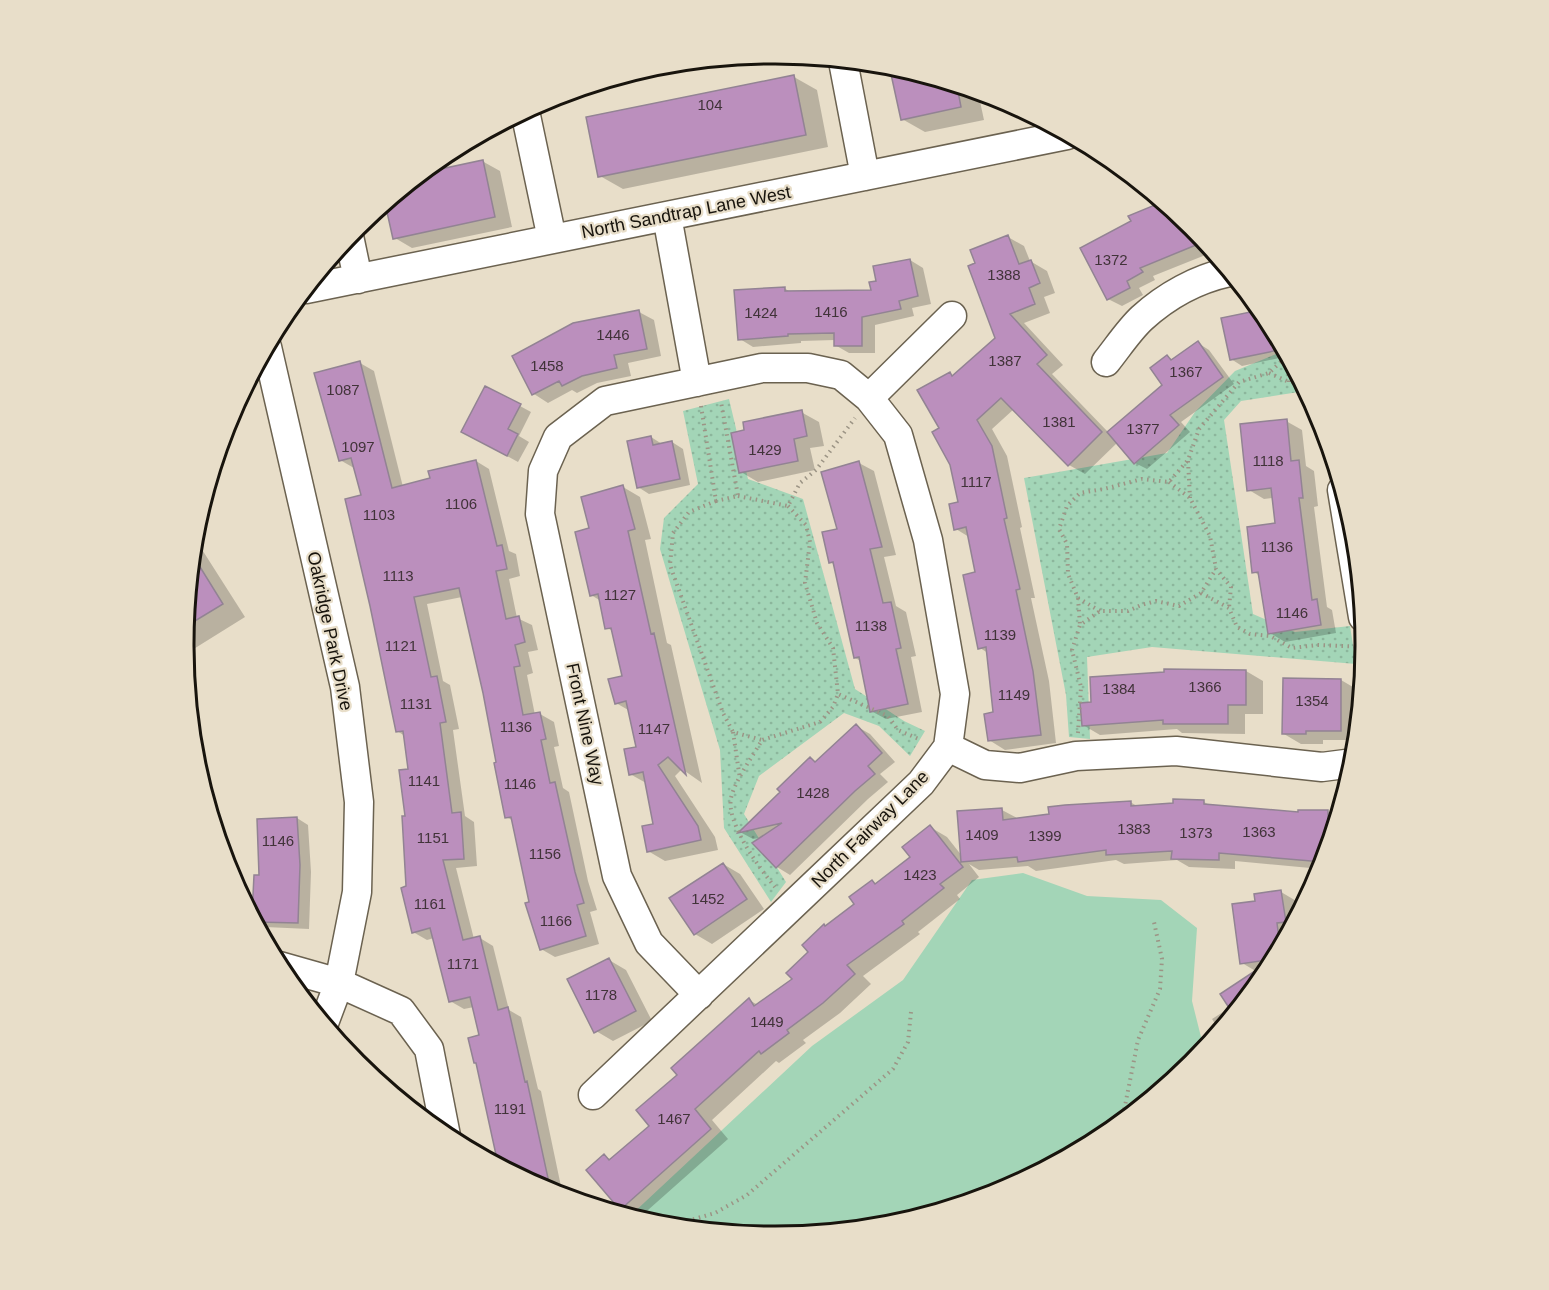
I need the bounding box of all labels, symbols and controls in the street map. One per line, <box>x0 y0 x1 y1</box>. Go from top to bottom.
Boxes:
house number: 104 <box>697 96 723 113</box>
street label: North Sandtrap Lane West <box>580 182 792 242</box>
house number: 1372 <box>1094 251 1128 268</box>
house number: 1388 <box>987 266 1021 283</box>
house number: 1416 <box>814 303 848 320</box>
house number: 1424 <box>744 304 778 321</box>
house number: 1446 <box>596 326 630 343</box>
house number: 1387 <box>988 352 1022 369</box>
house number: 1458 <box>530 357 564 374</box>
house number: 1367 <box>1169 363 1203 380</box>
house number: 1087 <box>326 381 360 398</box>
house number: 1381 <box>1042 413 1076 430</box>
house number: 1377 <box>1126 420 1160 437</box>
house number: 1097 <box>341 438 375 455</box>
house number: 1429 <box>748 441 782 458</box>
house number: 1118 <box>1252 452 1284 469</box>
house number: 1117 <box>960 473 992 490</box>
house number: 1106 <box>445 495 477 512</box>
house number: 1103 <box>363 506 395 523</box>
house number: 1136 <box>1261 538 1293 555</box>
street label: Oakridge Park Drive <box>303 550 357 712</box>
house number: 1113 <box>382 567 414 584</box>
house number: 1127 <box>604 586 636 603</box>
house number: 1146 <box>1276 604 1308 621</box>
house number: 1138 <box>855 617 887 634</box>
house number: 1139 <box>984 626 1016 643</box>
house number: 1121 <box>385 637 417 654</box>
street label: Front Nine Way <box>562 661 608 787</box>
house number: 1366 <box>1188 678 1222 695</box>
house number: 1384 <box>1102 680 1136 697</box>
house number: 1149 <box>998 686 1030 703</box>
house number: 1354 <box>1295 692 1329 709</box>
house number: 1131 <box>400 695 432 712</box>
house number: 1136 <box>500 718 532 735</box>
house number: 1147 <box>638 720 670 737</box>
street label: North Fairway Lane <box>807 766 933 892</box>
house number: 1141 <box>408 772 440 789</box>
house number: 1146 <box>504 775 536 792</box>
house number: 1428 <box>796 784 830 801</box>
house number: 1383 <box>1117 820 1151 837</box>
house number: 1363 <box>1242 823 1276 840</box>
house number: 1373 <box>1179 824 1213 841</box>
house number: 1409 <box>965 826 999 843</box>
house number: 1399 <box>1028 827 1062 844</box>
house number: 1151 <box>417 829 449 846</box>
house number: 1146 <box>262 832 294 849</box>
house number: 1156 <box>529 845 561 862</box>
house number: 1423 <box>903 866 937 883</box>
house number: 1452 <box>691 890 725 907</box>
house number: 1161 <box>414 895 446 912</box>
house number: 1166 <box>540 912 572 929</box>
house number: 1171 <box>447 955 479 972</box>
house number: 1178 <box>585 986 617 1003</box>
house number: 1449 <box>750 1013 784 1030</box>
house number: 1191 <box>494 1100 526 1117</box>
house number: 1467 <box>657 1110 691 1127</box>

